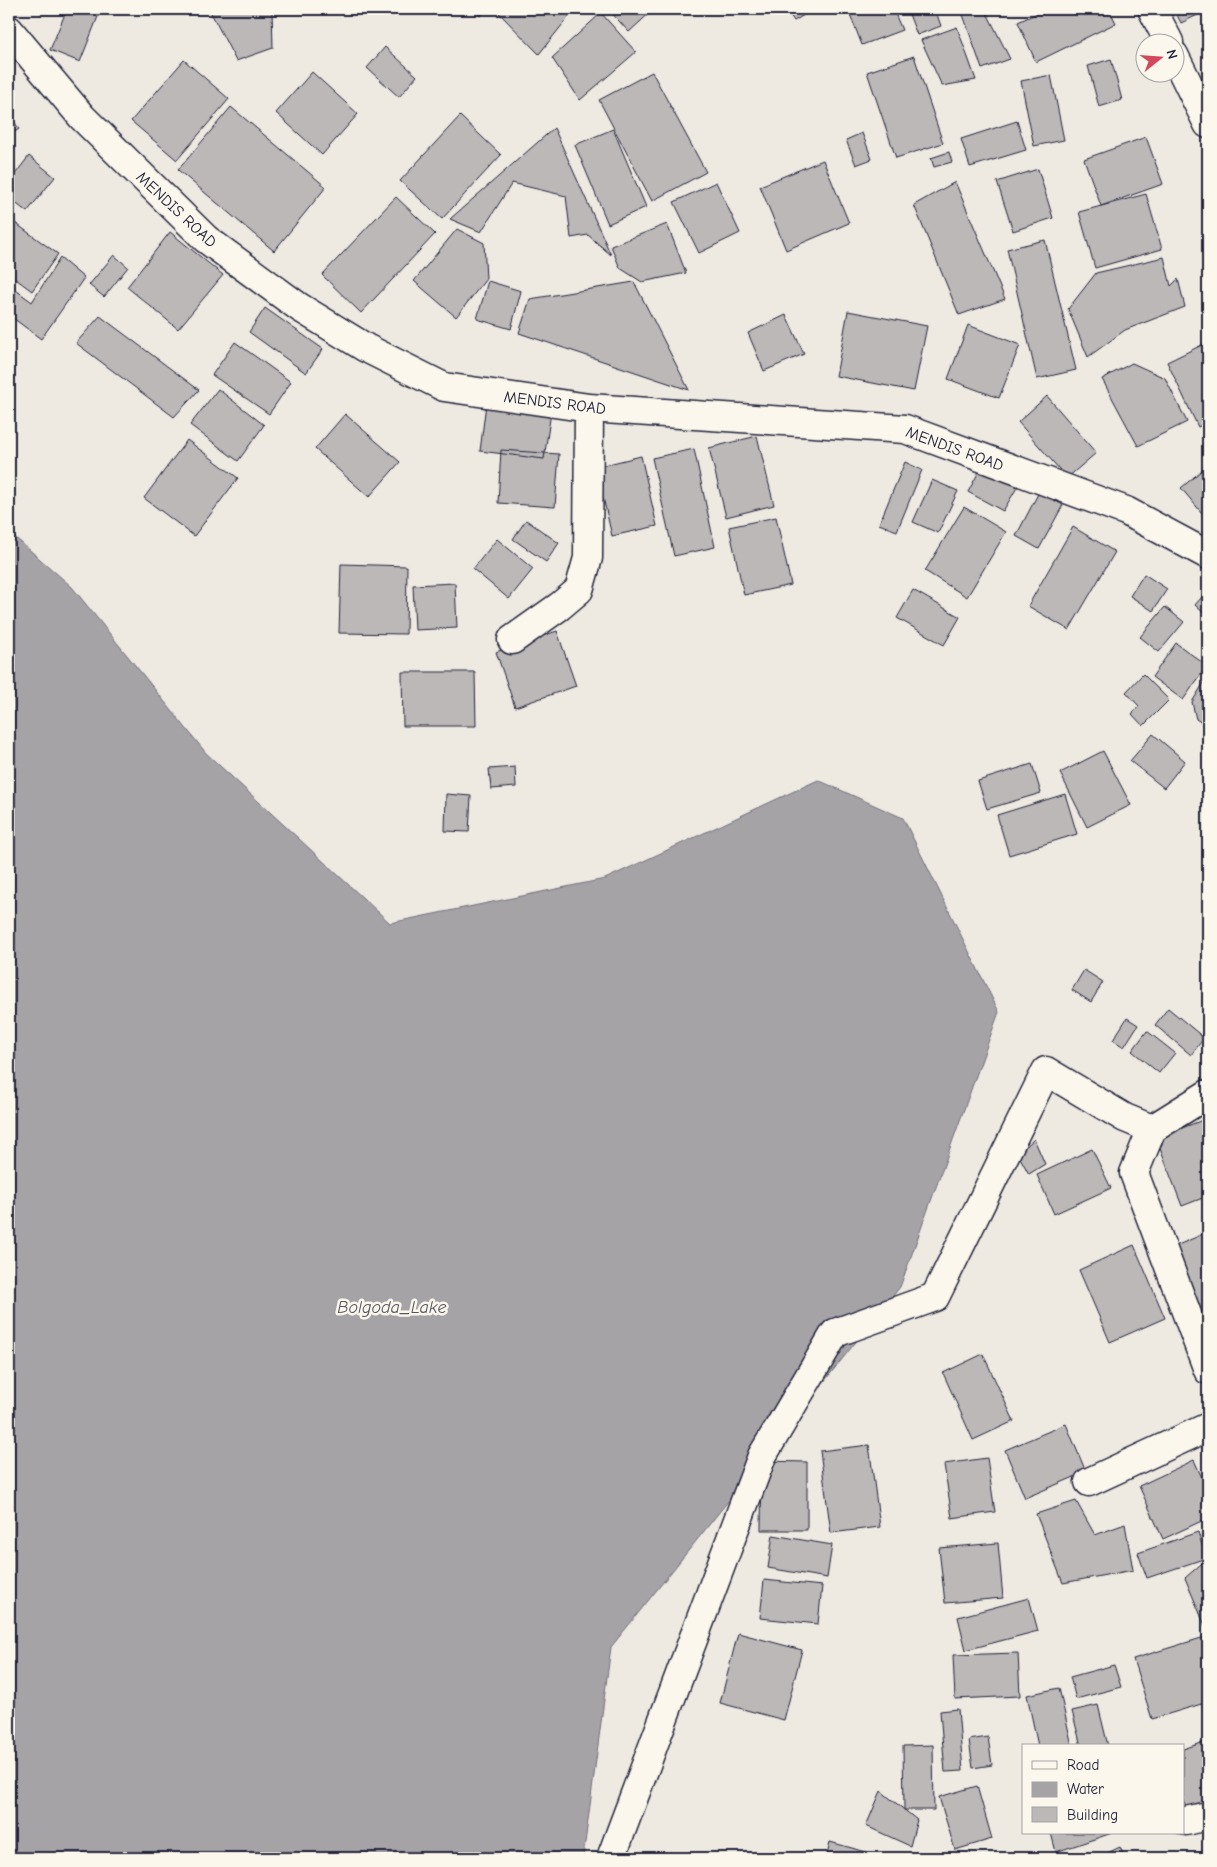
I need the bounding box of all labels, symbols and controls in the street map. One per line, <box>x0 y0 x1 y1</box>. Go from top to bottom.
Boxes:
north arrow <box>1134 32 1184 82</box>
text: N <box>1162 47 1181 61</box>
street label: MENDIS ROAD <box>133 168 220 251</box>
street label: MENDIS ROAD <box>503 388 607 418</box>
street label: MENDIS ROAD <box>903 423 1006 475</box>
water label: Bolgoda_Lake <box>337 1297 447 1318</box>
legend <box>1022 1744 1184 1834</box>
text: Road <box>1067 1756 1099 1774</box>
text: Water <box>1067 1780 1104 1798</box>
text: Building <box>1067 1806 1118 1824</box>

